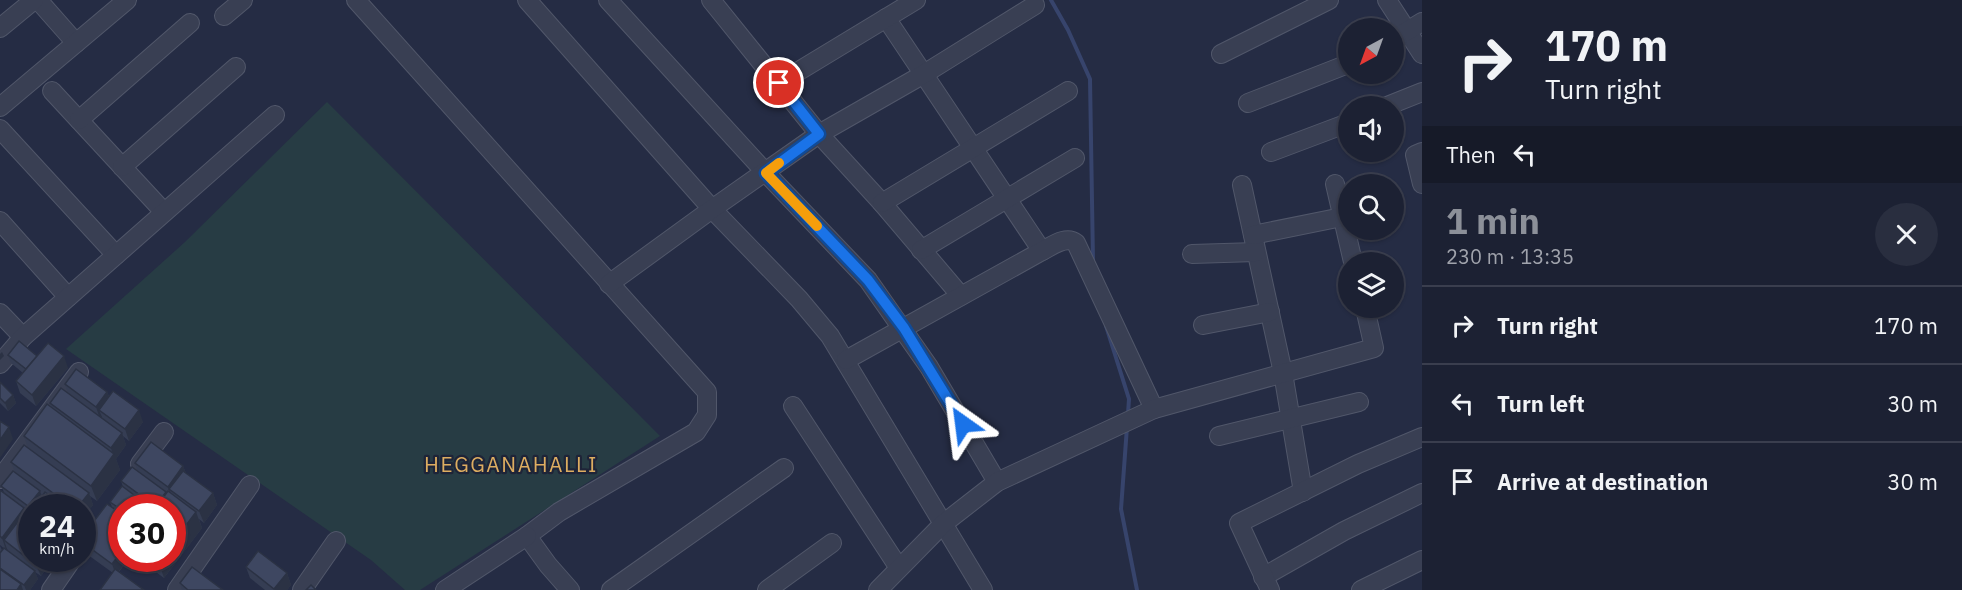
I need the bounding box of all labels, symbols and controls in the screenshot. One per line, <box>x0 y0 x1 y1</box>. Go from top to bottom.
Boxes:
north arrow <box>1338 18 1404 84</box>
map controls <box>1338 18 1404 318</box>
text: 170 m <box>1545 18 1668 73</box>
icon: right <box>1446 24 1524 102</box>
pin <box>753 57 804 108</box>
icon: arrive <box>762 66 795 99</box>
text: Turn right <box>1545 71 1662 106</box>
button: sound <box>1338 96 1404 162</box>
icon: left <box>1508 138 1541 171</box>
text: Then <box>1446 140 1496 169</box>
button: search <box>1338 174 1404 240</box>
text: 1 min <box>1446 197 1540 244</box>
button: close <box>1875 203 1938 266</box>
text: 230 m · 13:35 <box>1446 243 1574 270</box>
button: layers <box>1338 252 1404 318</box>
icon: right <box>1446 309 1479 342</box>
text: Turn right <box>1497 311 1598 340</box>
text: 170 m <box>1874 311 1938 340</box>
icon: left <box>1446 387 1479 420</box>
text: Turn left <box>1497 389 1585 418</box>
text: 30 m <box>1887 389 1938 418</box>
position arrow <box>931 392 995 456</box>
district label: HEGGANAHALLI <box>424 450 598 478</box>
icon: arrive <box>1446 465 1479 498</box>
text: Arrive at destination <box>1497 467 1708 496</box>
text: 30 m <box>1887 467 1938 496</box>
speed limit sign: 30 <box>108 494 186 572</box>
text: 24 <box>39 506 75 545</box>
text: km/h <box>39 539 75 558</box>

